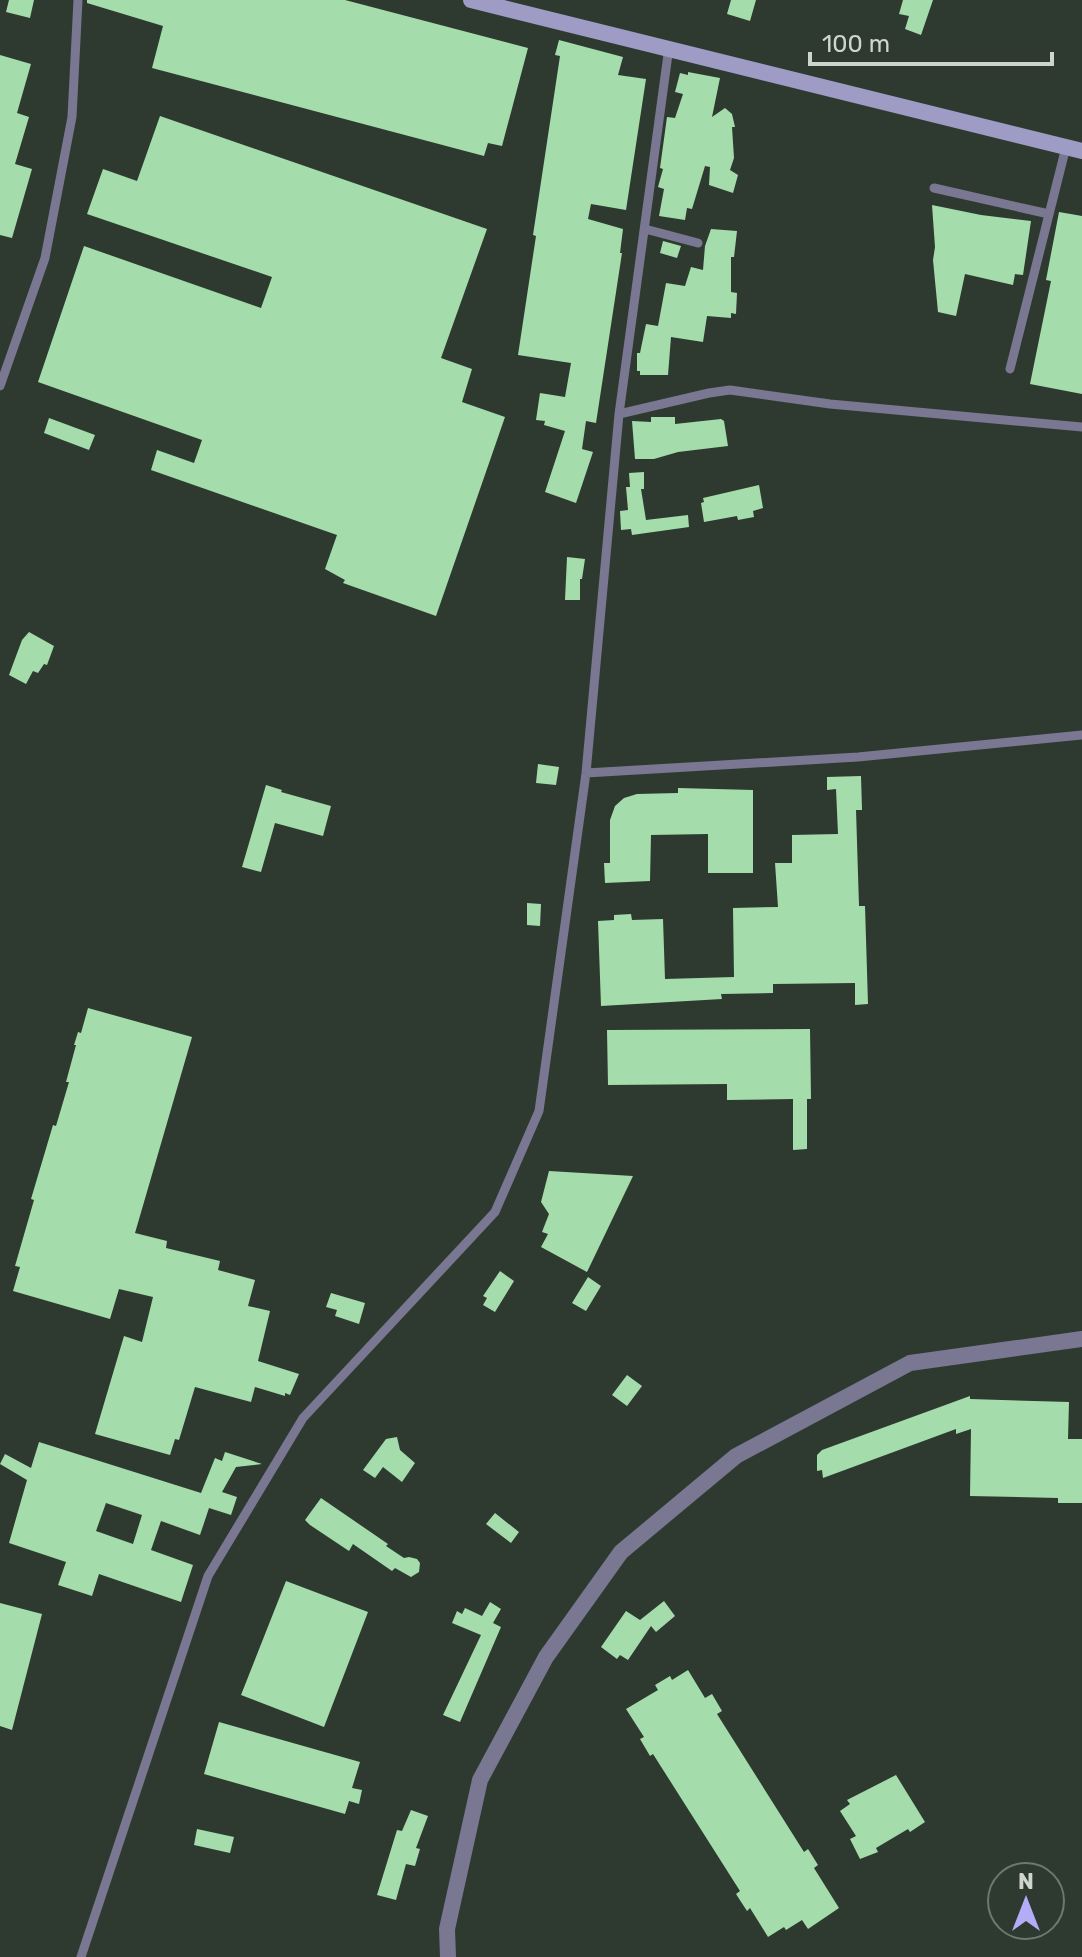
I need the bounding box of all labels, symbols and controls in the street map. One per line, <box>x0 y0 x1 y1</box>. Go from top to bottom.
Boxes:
scale bar <box>810 16 1052 66</box>
text: 100 m <box>822 30 890 58</box>
north arrow <box>986 1861 1066 1941</box>
text: N <box>1018 1868 1034 1895</box>

